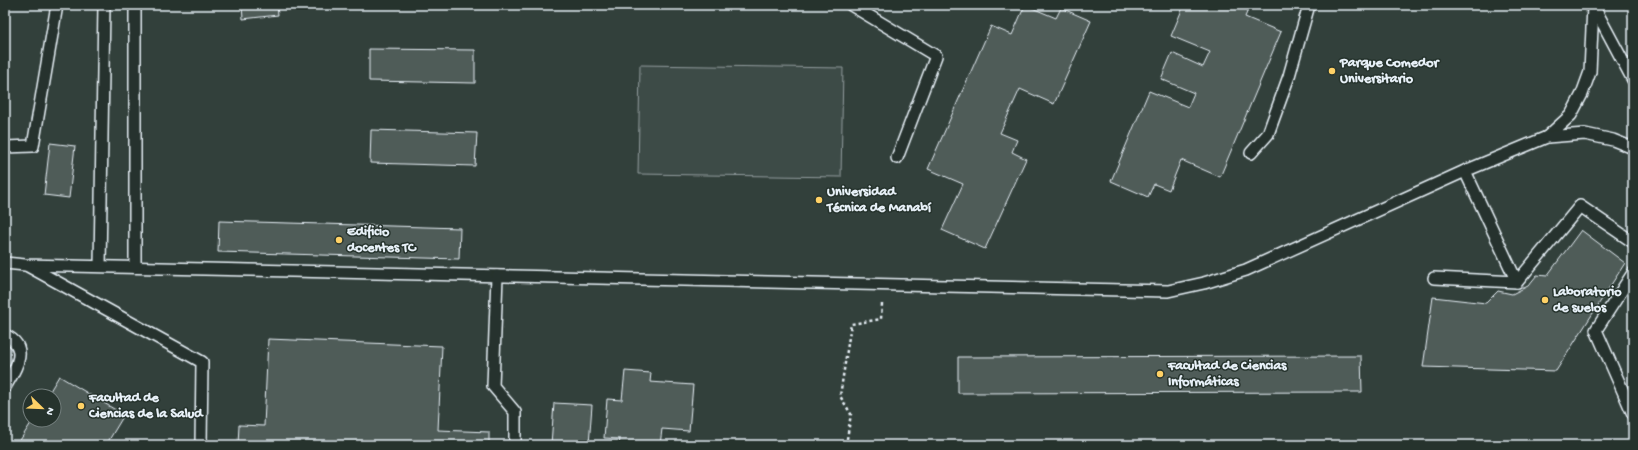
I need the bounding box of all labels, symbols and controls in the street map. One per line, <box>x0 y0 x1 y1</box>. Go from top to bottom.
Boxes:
place label: Parque Comedor Universitario <box>1339 55 1440 88</box>
marker: Parque Comedor Universitario <box>1327 66 1337 76</box>
place label: Universidad Técnica de Manabí <box>826 184 932 217</box>
marker: Universidad Técnica de Manabí <box>814 195 824 205</box>
place label: Edificio docentes TC <box>347 224 417 257</box>
marker: Edificio docentes TC <box>334 235 344 245</box>
place label: Laboratorio de suelos <box>1553 284 1622 317</box>
marker: Laboratorio de suelos <box>1540 295 1550 305</box>
place label: Facultad de Ciencias Informáticas <box>1167 358 1287 391</box>
marker: Facultad de Ciencias Informáticas <box>1155 369 1165 379</box>
north arrow <box>22 388 62 428</box>
place label: Facultad de Ciencias de la Salud <box>88 390 204 423</box>
marker: Facultad de Ciencias de la Salud <box>76 401 86 411</box>
text: N <box>42 405 56 417</box>

